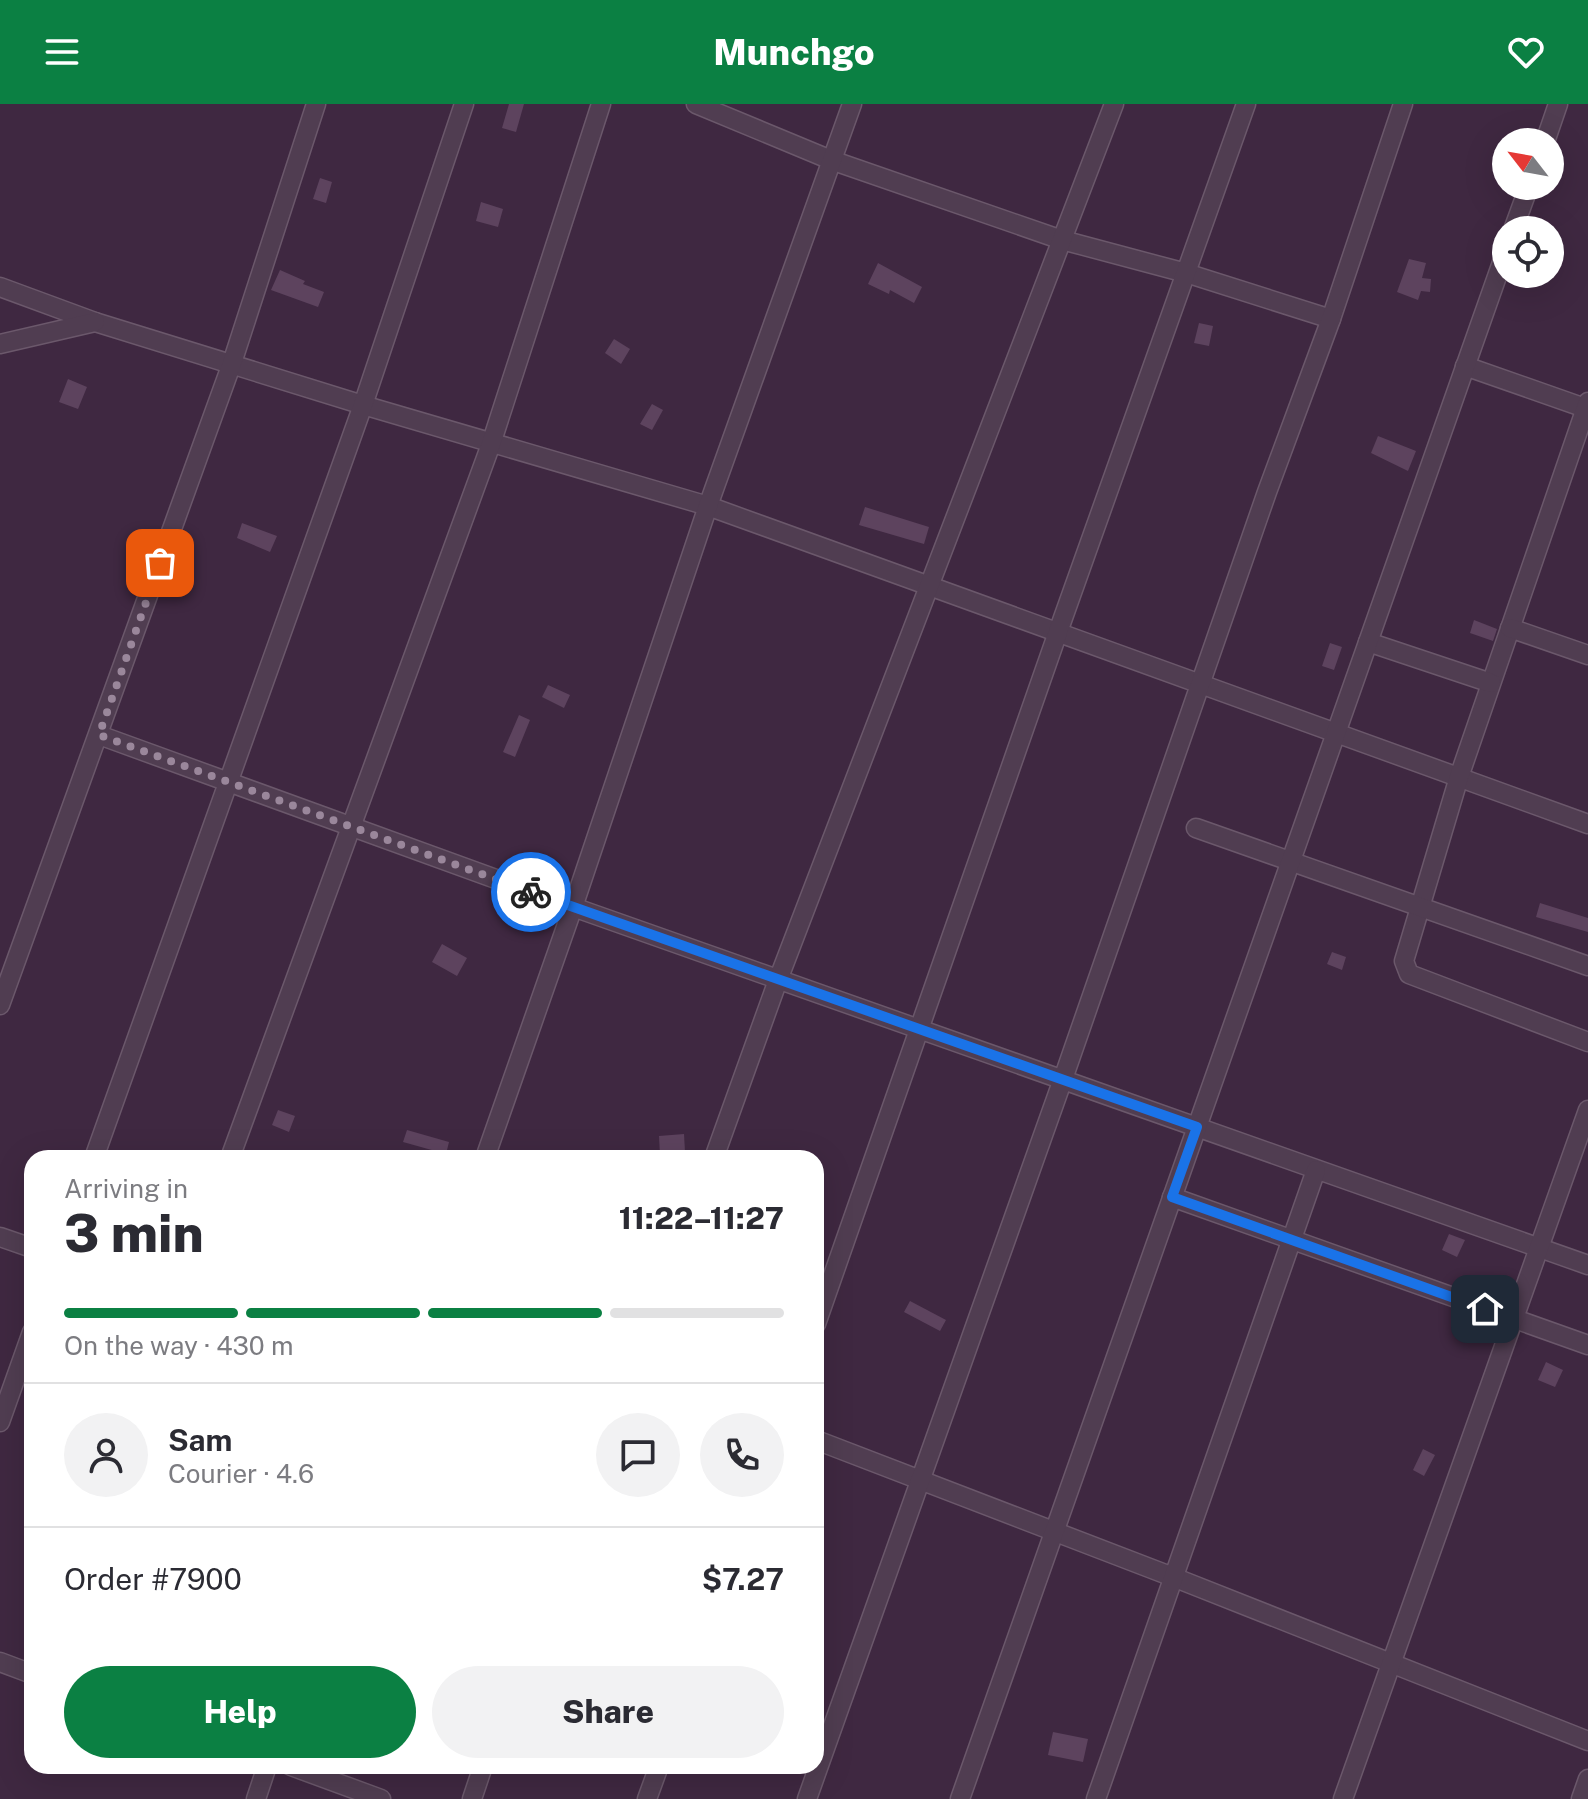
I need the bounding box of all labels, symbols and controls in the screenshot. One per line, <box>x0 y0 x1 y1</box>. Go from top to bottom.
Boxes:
icon: menu <box>40 30 84 74</box>
icon: heart <box>1504 30 1548 74</box>
text: Munchgo <box>713 31 875 73</box>
north arrow <box>1492 128 1564 200</box>
map controls <box>1492 128 1564 288</box>
button: locate <box>1492 216 1564 288</box>
pin <box>126 529 194 597</box>
icon: bag <box>138 541 182 585</box>
courier <box>491 852 571 932</box>
icon: bike <box>509 870 553 914</box>
text: Arriving in <box>64 1173 188 1204</box>
text: 11:22–11:27 <box>619 1200 784 1236</box>
text: 3 min <box>64 1203 204 1264</box>
pin <box>1451 1275 1519 1343</box>
icon: home <box>1463 1287 1507 1331</box>
text: On the way · 430 m <box>64 1330 293 1361</box>
button: person <box>64 1413 148 1497</box>
button: chat <box>596 1413 680 1497</box>
button: phone <box>700 1413 784 1497</box>
text: Sam <box>168 1422 232 1458</box>
text: Courier · 4.6 <box>168 1458 314 1489</box>
text: Order #7900 <box>64 1561 242 1597</box>
text: $7.27 <box>702 1561 784 1597</box>
button: Help <box>64 1666 416 1758</box>
button: Share <box>432 1666 784 1758</box>

